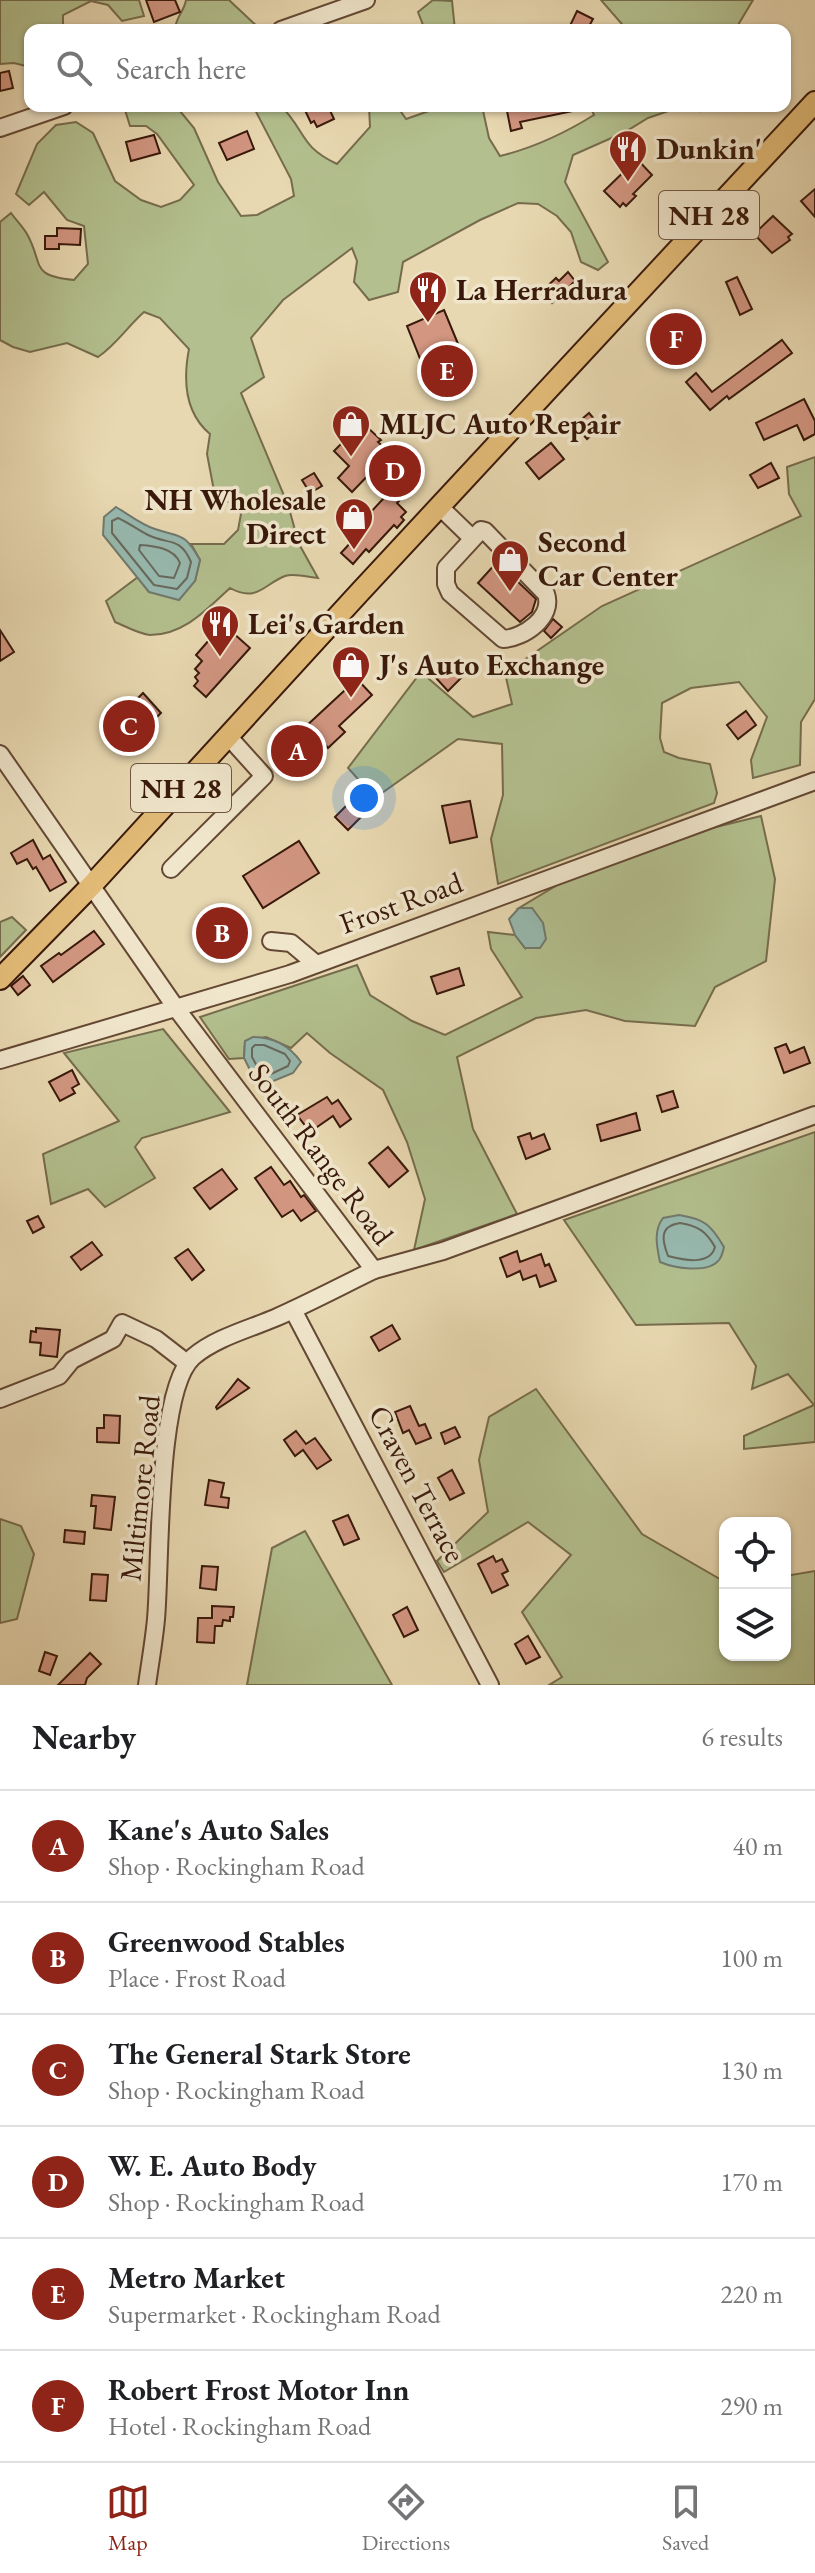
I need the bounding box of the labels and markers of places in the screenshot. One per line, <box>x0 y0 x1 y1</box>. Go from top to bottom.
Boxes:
restaurant icon: Dunkin' <box>607 128 649 183</box>
place label: Dunkin' <box>656 129 762 168</box>
restaurant icon: La Herradura <box>407 269 449 324</box>
place label: La Herradura <box>456 270 628 309</box>
pin: F <box>650 309 702 369</box>
pin: E <box>421 341 473 401</box>
shop icon: MLJC Auto Repair <box>330 403 372 458</box>
place label: MLJC Auto Repair <box>379 404 622 443</box>
pin: D <box>369 441 421 501</box>
place label: NH Wholesale Direct <box>144 480 327 553</box>
shop icon: NH Wholesale Direct <box>333 496 375 551</box>
place label: Second Car Center <box>538 522 679 595</box>
shop icon: Second Car Center <box>489 538 531 593</box>
restaurant icon: Lei's Garden <box>199 603 241 658</box>
place label: Lei's Garden <box>248 604 405 643</box>
shop icon: J's Auto Exchange <box>330 644 372 699</box>
place label: J's Auto Exchange <box>376 645 604 684</box>
pin: C <box>103 696 155 756</box>
pin: A <box>271 721 323 781</box>
pin: B <box>196 903 248 963</box>

